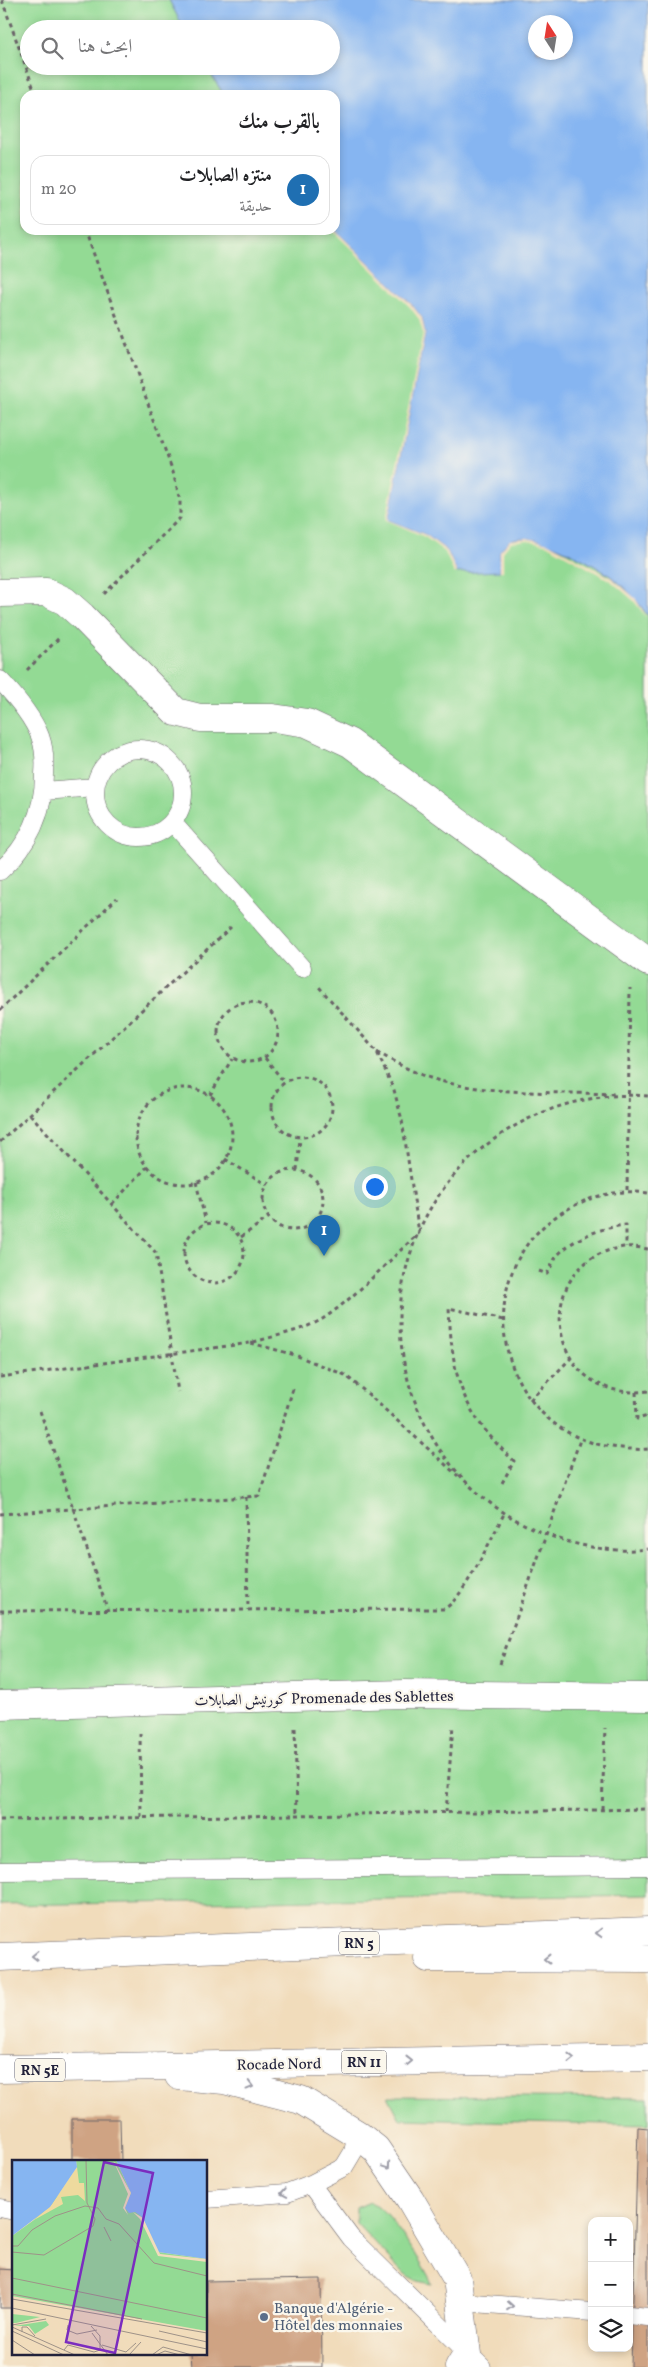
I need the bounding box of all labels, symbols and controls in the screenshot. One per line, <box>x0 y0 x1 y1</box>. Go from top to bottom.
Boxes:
north arrow <box>528 15 573 60</box>
search box <box>20 20 340 75</box>
icon: search <box>38 34 66 62</box>
text: ابحث هنا <box>78 34 132 60</box>
text: بالقرب منك <box>238 108 320 137</box>
text: منتزه الصابلات <box>179 163 272 189</box>
text: 20 m <box>41 179 76 201</box>
text: 1 <box>300 179 306 201</box>
text: حديقة <box>240 196 272 218</box>
your location <box>362 1174 388 1200</box>
pin: 1 <box>308 1215 340 1256</box>
street label: كورنيش الصابلات Promenade des Sablettes <box>194 1687 454 1712</box>
one-way arrow <box>595 1928 603 1939</box>
road number: RN 5 <box>339 1932 379 1955</box>
one-way arrow <box>30 1951 38 1961</box>
one-way arrow <box>543 1953 551 1964</box>
road number: RN 11 <box>342 2050 386 2074</box>
one-way arrow <box>568 2053 576 2063</box>
street label: Rocade Nord <box>237 2054 321 2077</box>
one-way arrow <box>406 2056 413 2066</box>
road number: RN 5E <box>15 2058 65 2082</box>
one-way arrow <box>246 2081 254 2091</box>
inset map <box>12 2160 208 2354</box>
one-way arrow <box>381 2160 390 2170</box>
one-way arrow <box>280 2187 289 2197</box>
map controls <box>588 2217 633 2352</box>
button: + <box>588 2217 633 2262</box>
button: − <box>588 2262 633 2307</box>
place label: Banque d'Algérie - Hôtel des monnaies <box>274 2299 403 2337</box>
one-way arrow <box>506 2300 514 2311</box>
button: layers <box>588 2307 633 2352</box>
marker: Banque d'Algérie - Hôtel des monnaies <box>258 2311 270 2323</box>

